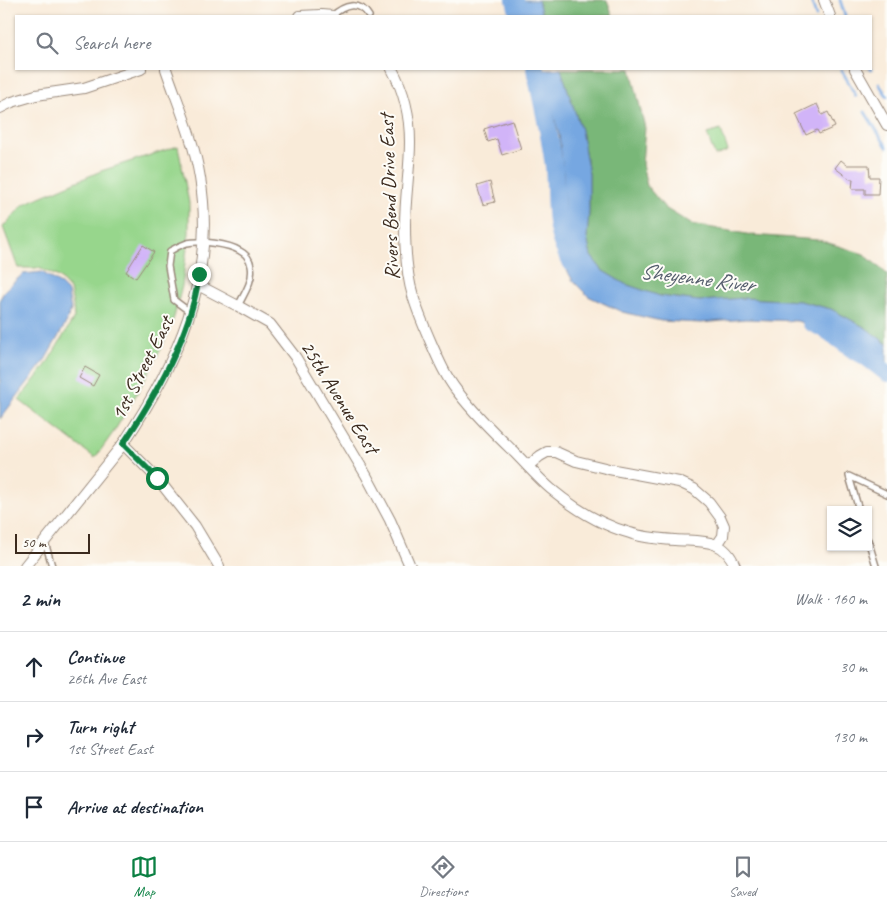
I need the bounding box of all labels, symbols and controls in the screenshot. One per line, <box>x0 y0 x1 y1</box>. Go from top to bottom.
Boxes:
search box <box>15 15 872 70</box>
icon: search <box>33 29 61 57</box>
text: Search here <box>73 31 150 55</box>
street label: Rivers Bend Drive East <box>373 111 405 280</box>
water label: Sheyenne River <box>639 257 759 299</box>
route end <box>188 263 211 286</box>
street label: 1st Street East <box>105 310 180 424</box>
street label: 25th Avenue East <box>295 336 387 461</box>
route start <box>146 467 169 490</box>
map controls <box>827 506 872 551</box>
button: layers <box>827 506 872 551</box>
scale bar <box>15 531 90 554</box>
text: 50 m <box>22 534 46 551</box>
text: 2 min <box>20 586 60 612</box>
text: Walk · 160 m <box>795 589 867 609</box>
text: Continue <box>67 645 124 669</box>
icon: ahead <box>20 653 48 681</box>
text: 30 m <box>840 657 867 677</box>
text: 26th Ave East <box>67 669 146 689</box>
text: Turn right <box>67 715 134 739</box>
icon: right <box>20 723 48 751</box>
text: 130 m <box>833 727 867 747</box>
text: 1st Street East <box>67 739 153 759</box>
icon: arrive <box>20 793 48 821</box>
text: Arrive at destination <box>67 795 203 819</box>
tab: Map <box>130 853 158 900</box>
tab: Directions <box>419 853 468 900</box>
tab: Saved <box>729 853 757 900</box>

